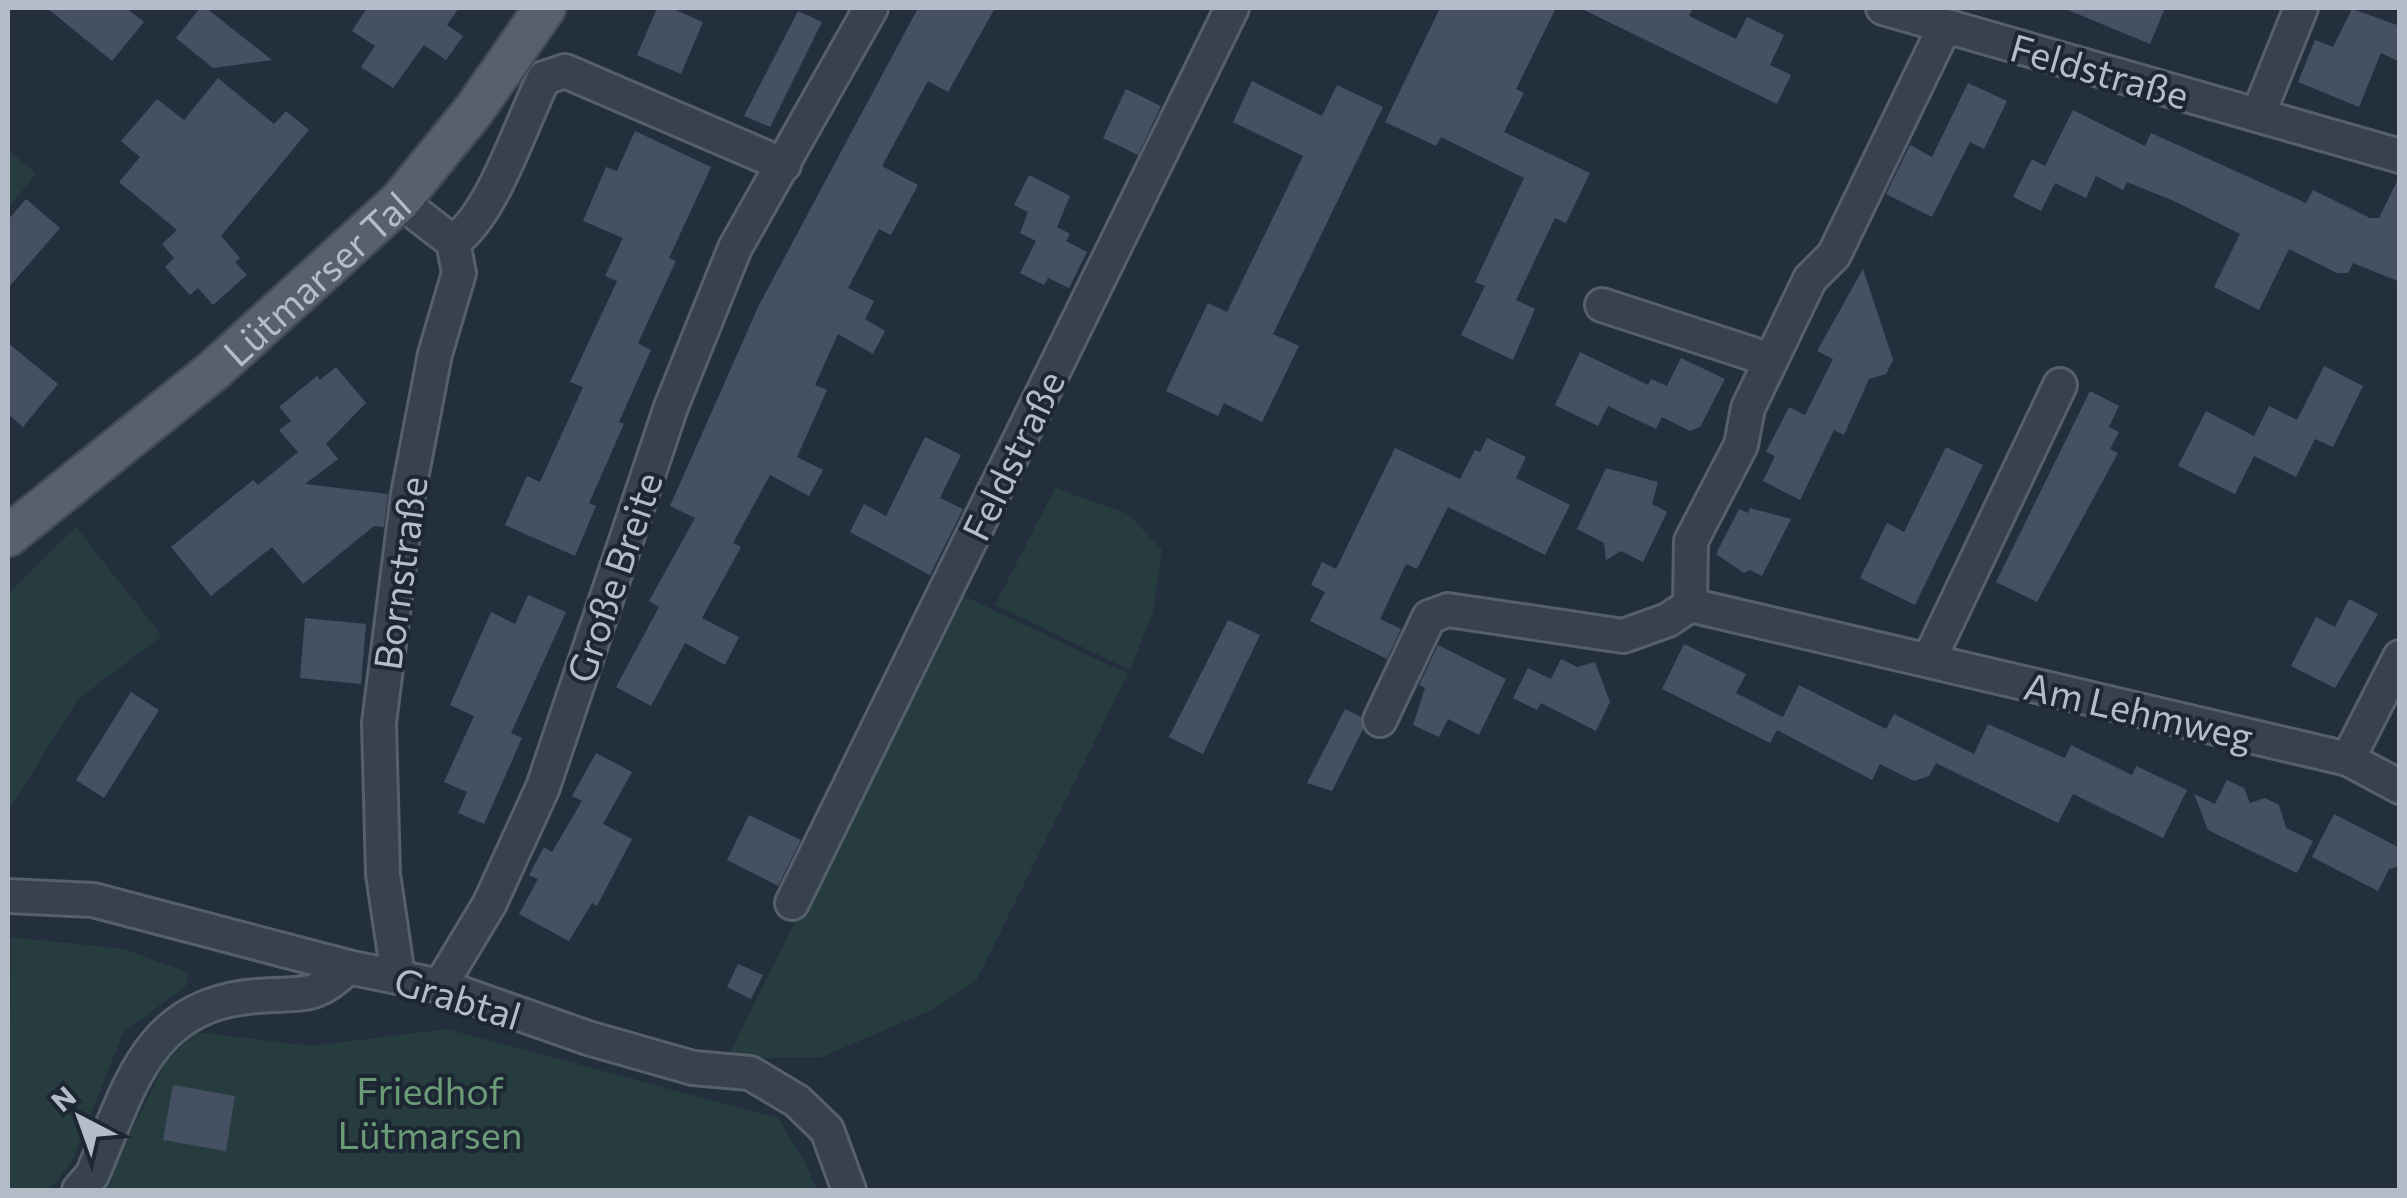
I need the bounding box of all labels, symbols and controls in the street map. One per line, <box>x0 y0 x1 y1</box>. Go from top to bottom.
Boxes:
street label: Feldstraße <box>2006 22 2194 118</box>
street label: Lütmarser Tal <box>212 181 419 375</box>
street label: Feldstraße <box>951 362 1073 548</box>
street label: Große Breite <box>555 466 671 688</box>
street label: Bornstraße <box>362 473 436 673</box>
street label: Am Lehmweg <box>2020 661 2258 759</box>
street label: Grabtal <box>389 956 527 1038</box>
park label: Friedhof Lütmarsen <box>337 1066 523 1157</box>
north arrow <box>30 1068 130 1168</box>
text: N <box>44 1079 82 1118</box>

